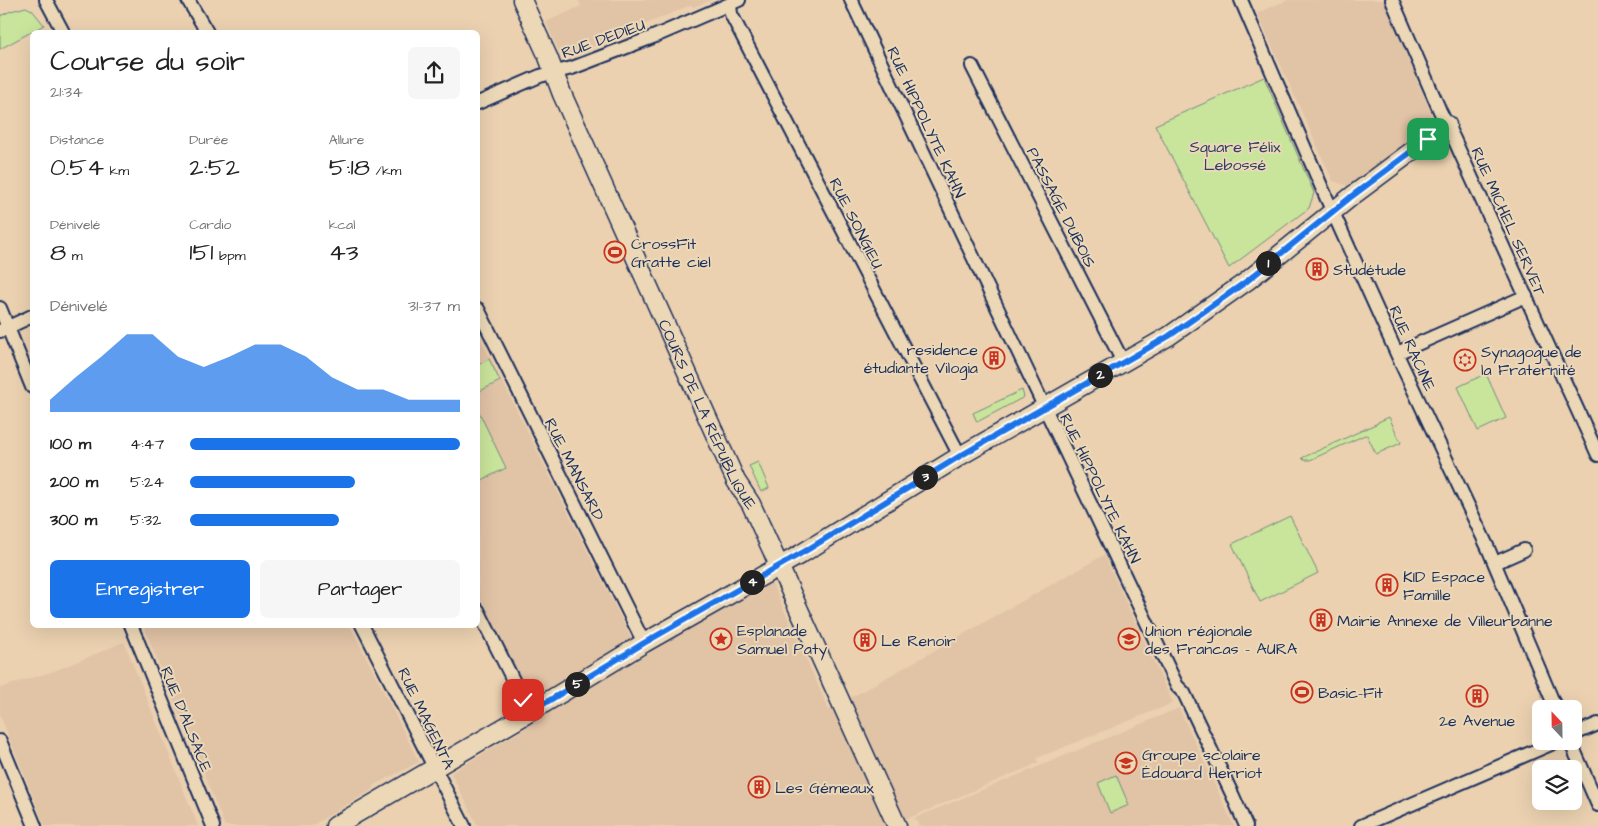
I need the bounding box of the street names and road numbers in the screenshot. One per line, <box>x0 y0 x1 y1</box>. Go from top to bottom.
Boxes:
street label: RUE DEDIEU <box>559 14 648 64</box>
street label: RUE HIPPOLYTE KAHN <box>881 43 971 202</box>
street label: PASSAGE DUBOIS <box>1021 143 1101 271</box>
street label: RUE MICHEL SERVET <box>1465 144 1551 299</box>
street label: RUE SONGIEU <box>824 174 888 273</box>
street label: RUE RACINE <box>1383 302 1441 395</box>
street label: COURS DE LA RÉPUBLIQUE <box>653 316 762 514</box>
street label: RUE HIPPOLYTE KAHN <box>1054 410 1146 567</box>
street label: RUE MANSARD <box>539 415 609 524</box>
street label: RUE D'ALSACE <box>155 663 217 776</box>
street label: RUE MAGENTA <box>392 664 460 773</box>

